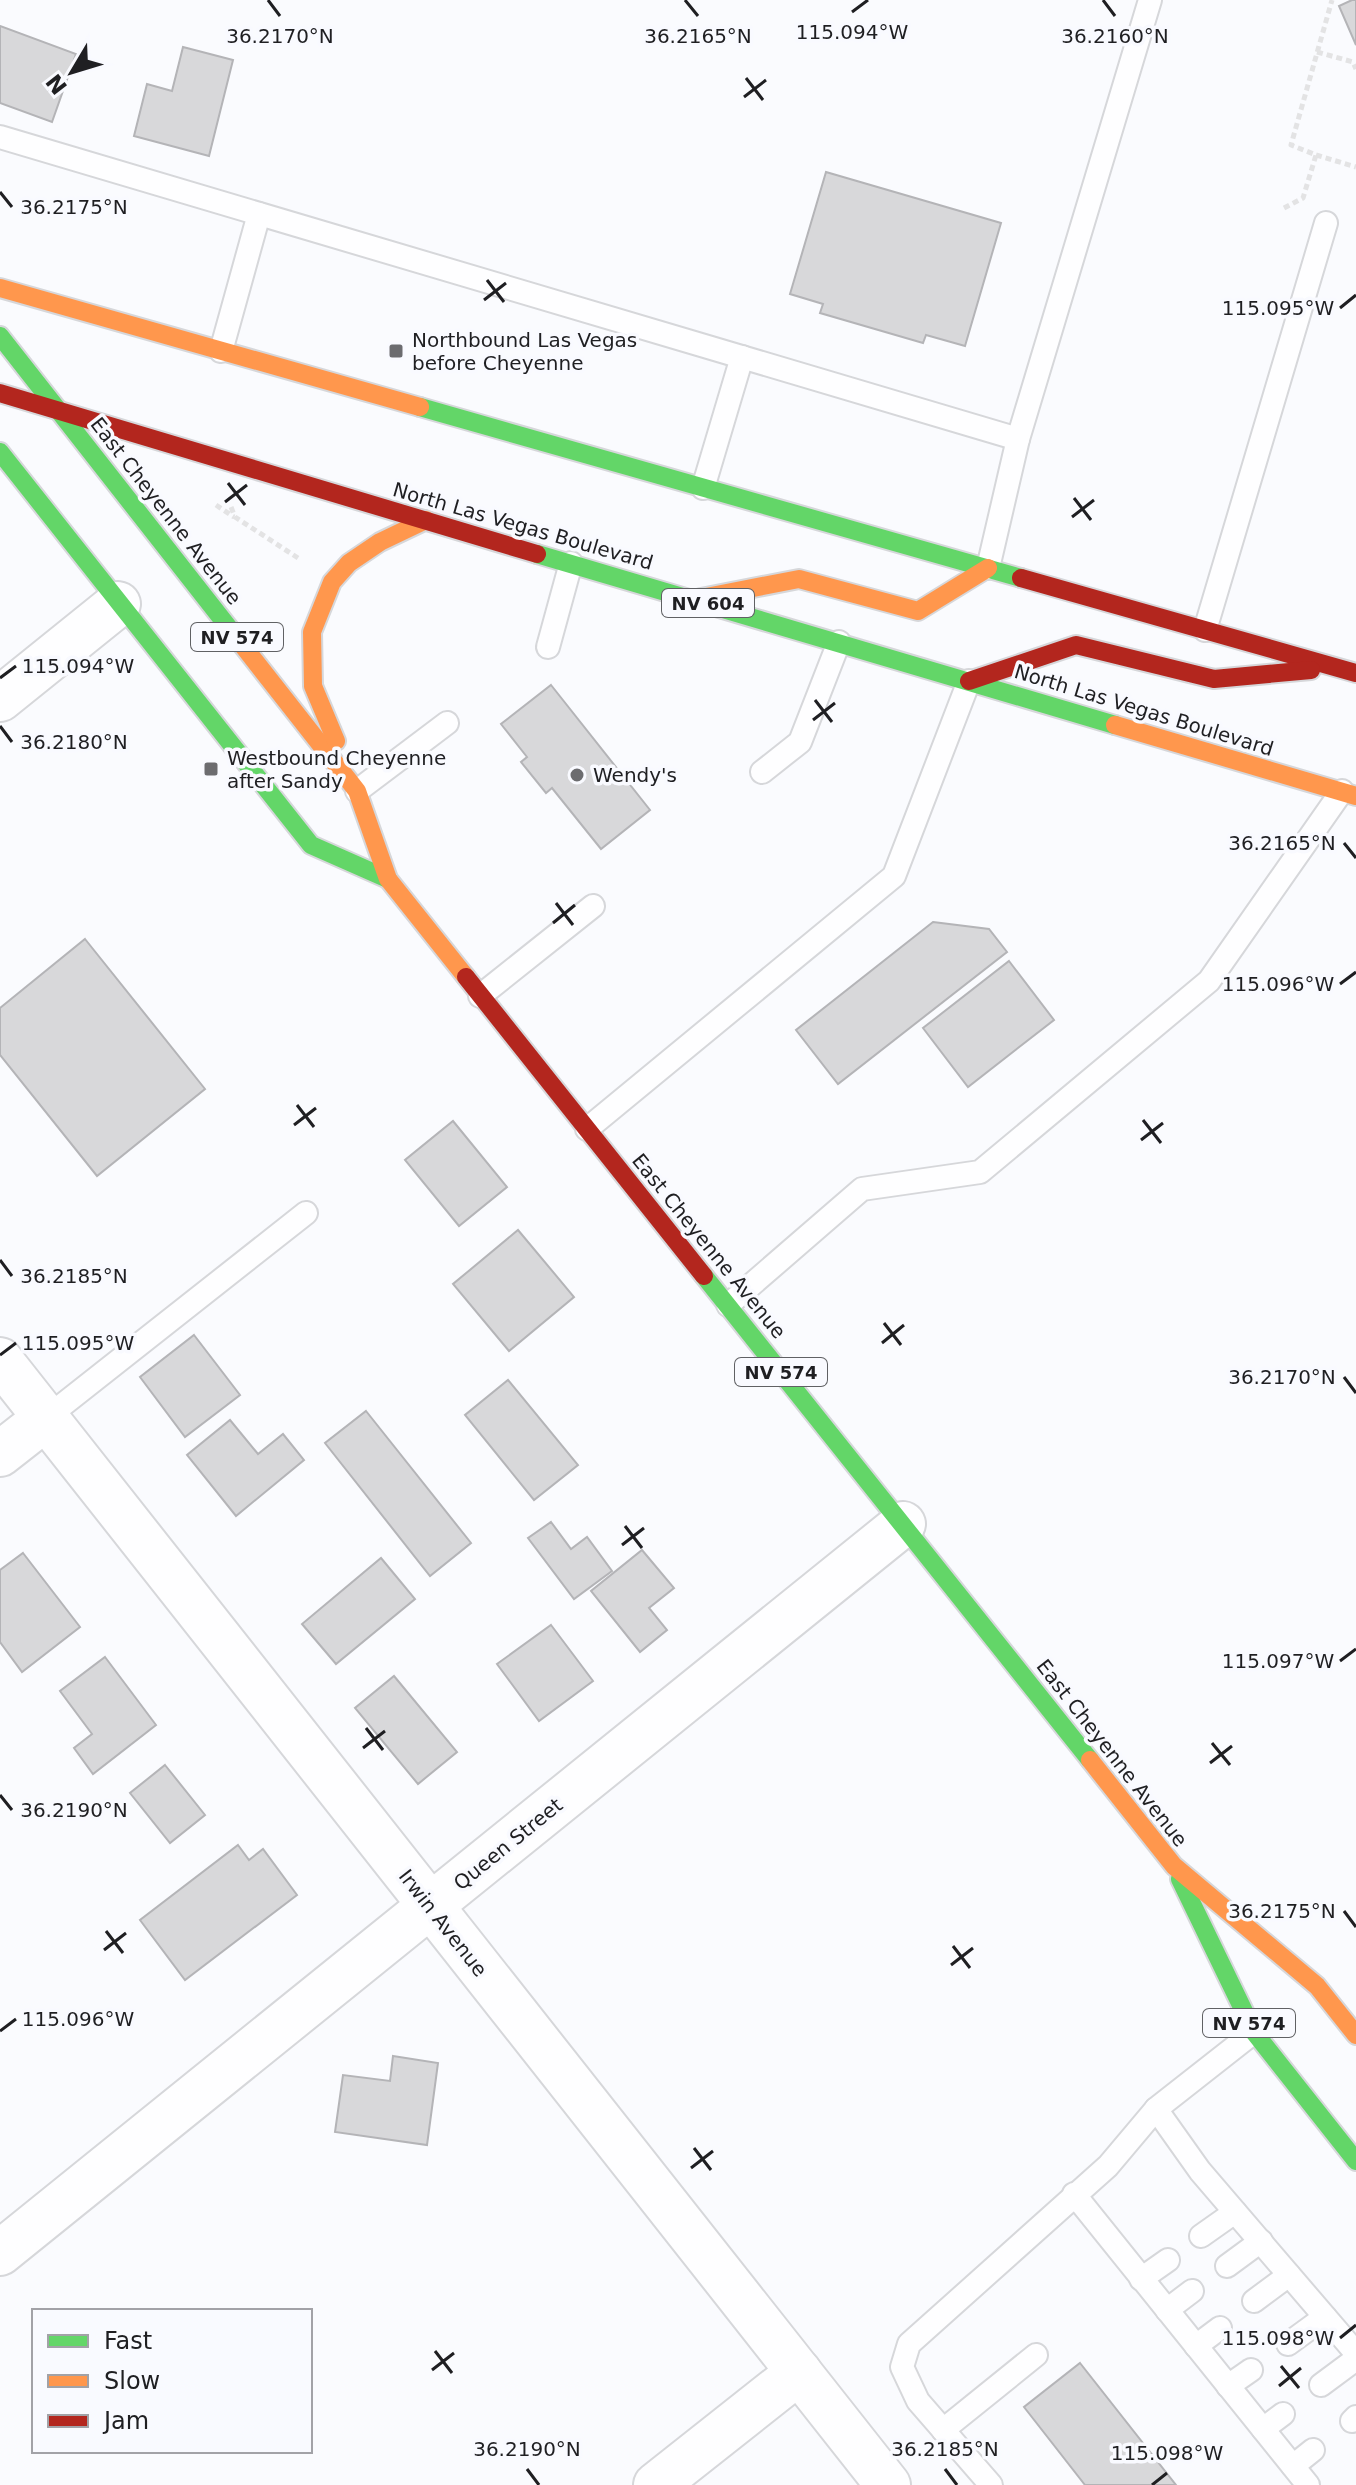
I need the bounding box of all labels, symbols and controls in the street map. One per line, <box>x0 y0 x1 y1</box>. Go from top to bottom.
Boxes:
text: 115.094°W <box>796 20 908 44</box>
text: 36.2170°N <box>226 24 334 48</box>
text: 36.2165°N <box>644 24 752 48</box>
text: 36.2160°N <box>1061 24 1169 48</box>
north arrow <box>32 32 112 112</box>
text: N <box>41 69 72 99</box>
text: 36.2175°N <box>20 195 128 219</box>
text: 115.095°W <box>1222 296 1334 320</box>
place label: Northbound Las Vegas before Cheyenne <box>412 328 637 375</box>
marker: Northbound Las Vegas before Cheyenne <box>387 342 405 360</box>
street label: East Cheyenne Avenue <box>85 413 247 609</box>
street label: North Las Vegas Boulevard <box>390 477 656 575</box>
road number: NV 604 <box>662 589 754 617</box>
road number: NV 574 <box>191 623 283 651</box>
text: 115.094°W <box>22 654 134 678</box>
street label: North Las Vegas Boulevard <box>1011 659 1277 761</box>
text: 36.2180°N <box>20 730 128 754</box>
place label: Westbound Cheyenne after Sandy <box>227 746 446 793</box>
marker: Westbound Cheyenne after Sandy <box>202 760 220 778</box>
place label: Wendy's <box>593 763 677 787</box>
marker: Wendy's <box>568 766 586 784</box>
text: 36.2165°N <box>1228 831 1336 855</box>
text: 115.096°W <box>1222 972 1334 996</box>
street label: East Cheyenne Avenue <box>627 1149 791 1343</box>
text: 36.2185°N <box>20 1264 128 1288</box>
text: 115.095°W <box>22 1331 134 1355</box>
road number: NV 574 <box>735 1358 827 1386</box>
text: 36.2170°N <box>1228 1365 1336 1389</box>
text: 115.097°W <box>1222 1649 1334 1673</box>
street label: East Cheyenne Avenue <box>1031 1655 1193 1851</box>
street label: Queen Street <box>449 1793 567 1895</box>
text: 36.2190°N <box>20 1798 128 1822</box>
street label: Irwin Avenue <box>394 1865 492 1981</box>
text: 36.2175°N <box>1228 1899 1336 1923</box>
text: 115.096°W <box>22 2007 134 2031</box>
road number: NV 574 <box>1203 2009 1295 2037</box>
legend <box>32 2309 312 2453</box>
text: 115.098°W <box>1222 2326 1334 2350</box>
text: Fast <box>104 2327 152 2355</box>
text: Slow <box>104 2367 160 2395</box>
text: Jam <box>102 2407 149 2435</box>
text: 36.2190°N <box>473 2437 581 2461</box>
text: 36.2185°N <box>891 2437 999 2461</box>
text: 115.098°W <box>1111 2441 1223 2465</box>

